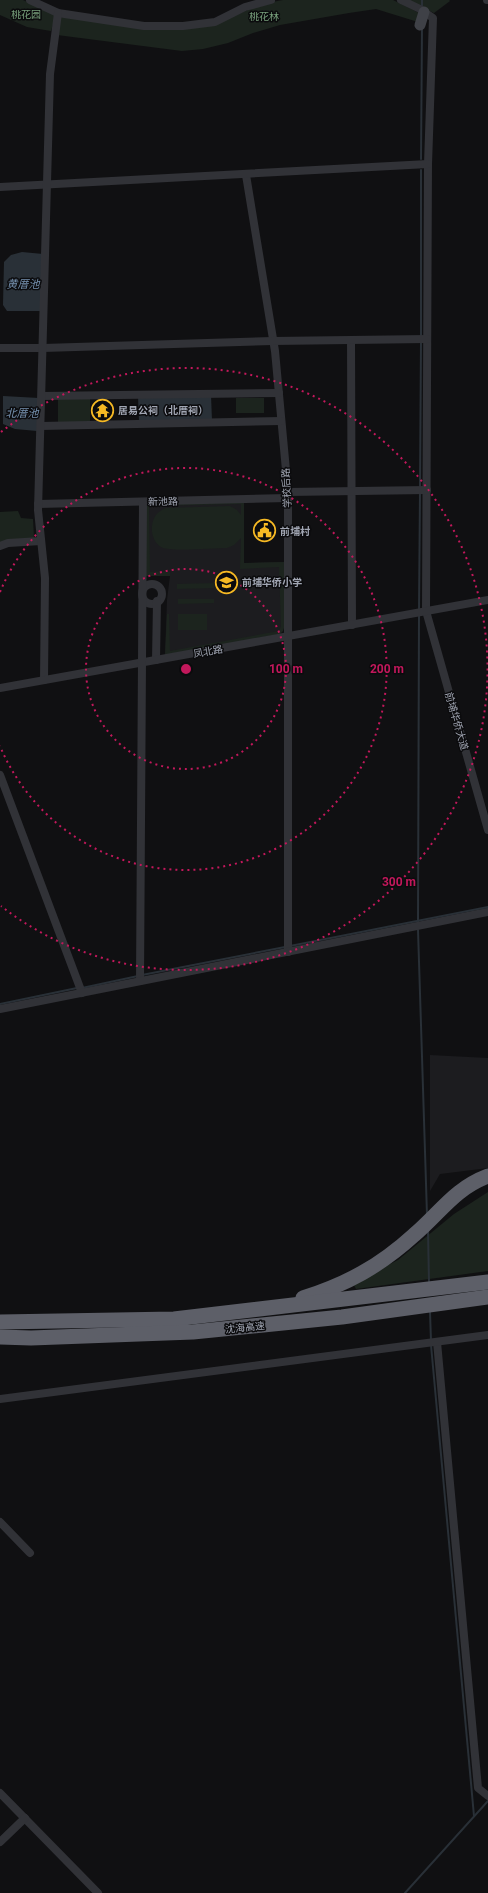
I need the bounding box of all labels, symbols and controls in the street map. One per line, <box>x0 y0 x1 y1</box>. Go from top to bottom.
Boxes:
park label: 桃花园 <box>11 9 41 20</box>
park label: 桃花林 <box>249 11 279 22</box>
water label: 黄厝池 <box>7 278 40 291</box>
temple icon: 居易公祠（北厝祠） <box>90 397 116 423</box>
place label: 居易公祠（北厝祠） <box>118 405 208 416</box>
water label: 北厝池 <box>6 407 39 420</box>
street label: 学校后路 <box>280 468 293 508</box>
street label: 新池路 <box>148 496 178 507</box>
public building icon: 前埔村 <box>251 518 277 544</box>
place label: 前埔村 <box>280 525 310 537</box>
school or university icon: 前埔华侨小学 <box>214 569 240 595</box>
place label: 前埔华侨小学 <box>242 576 302 588</box>
street label: 凤北路 <box>192 643 224 660</box>
centre of rings <box>179 662 193 676</box>
text: 100 m <box>269 662 303 676</box>
text: 200 m <box>370 662 404 676</box>
street label: 前埔华侨大道 <box>443 691 470 751</box>
text: 300 m <box>382 875 416 889</box>
street label: 沈海高速 <box>225 1320 266 1335</box>

